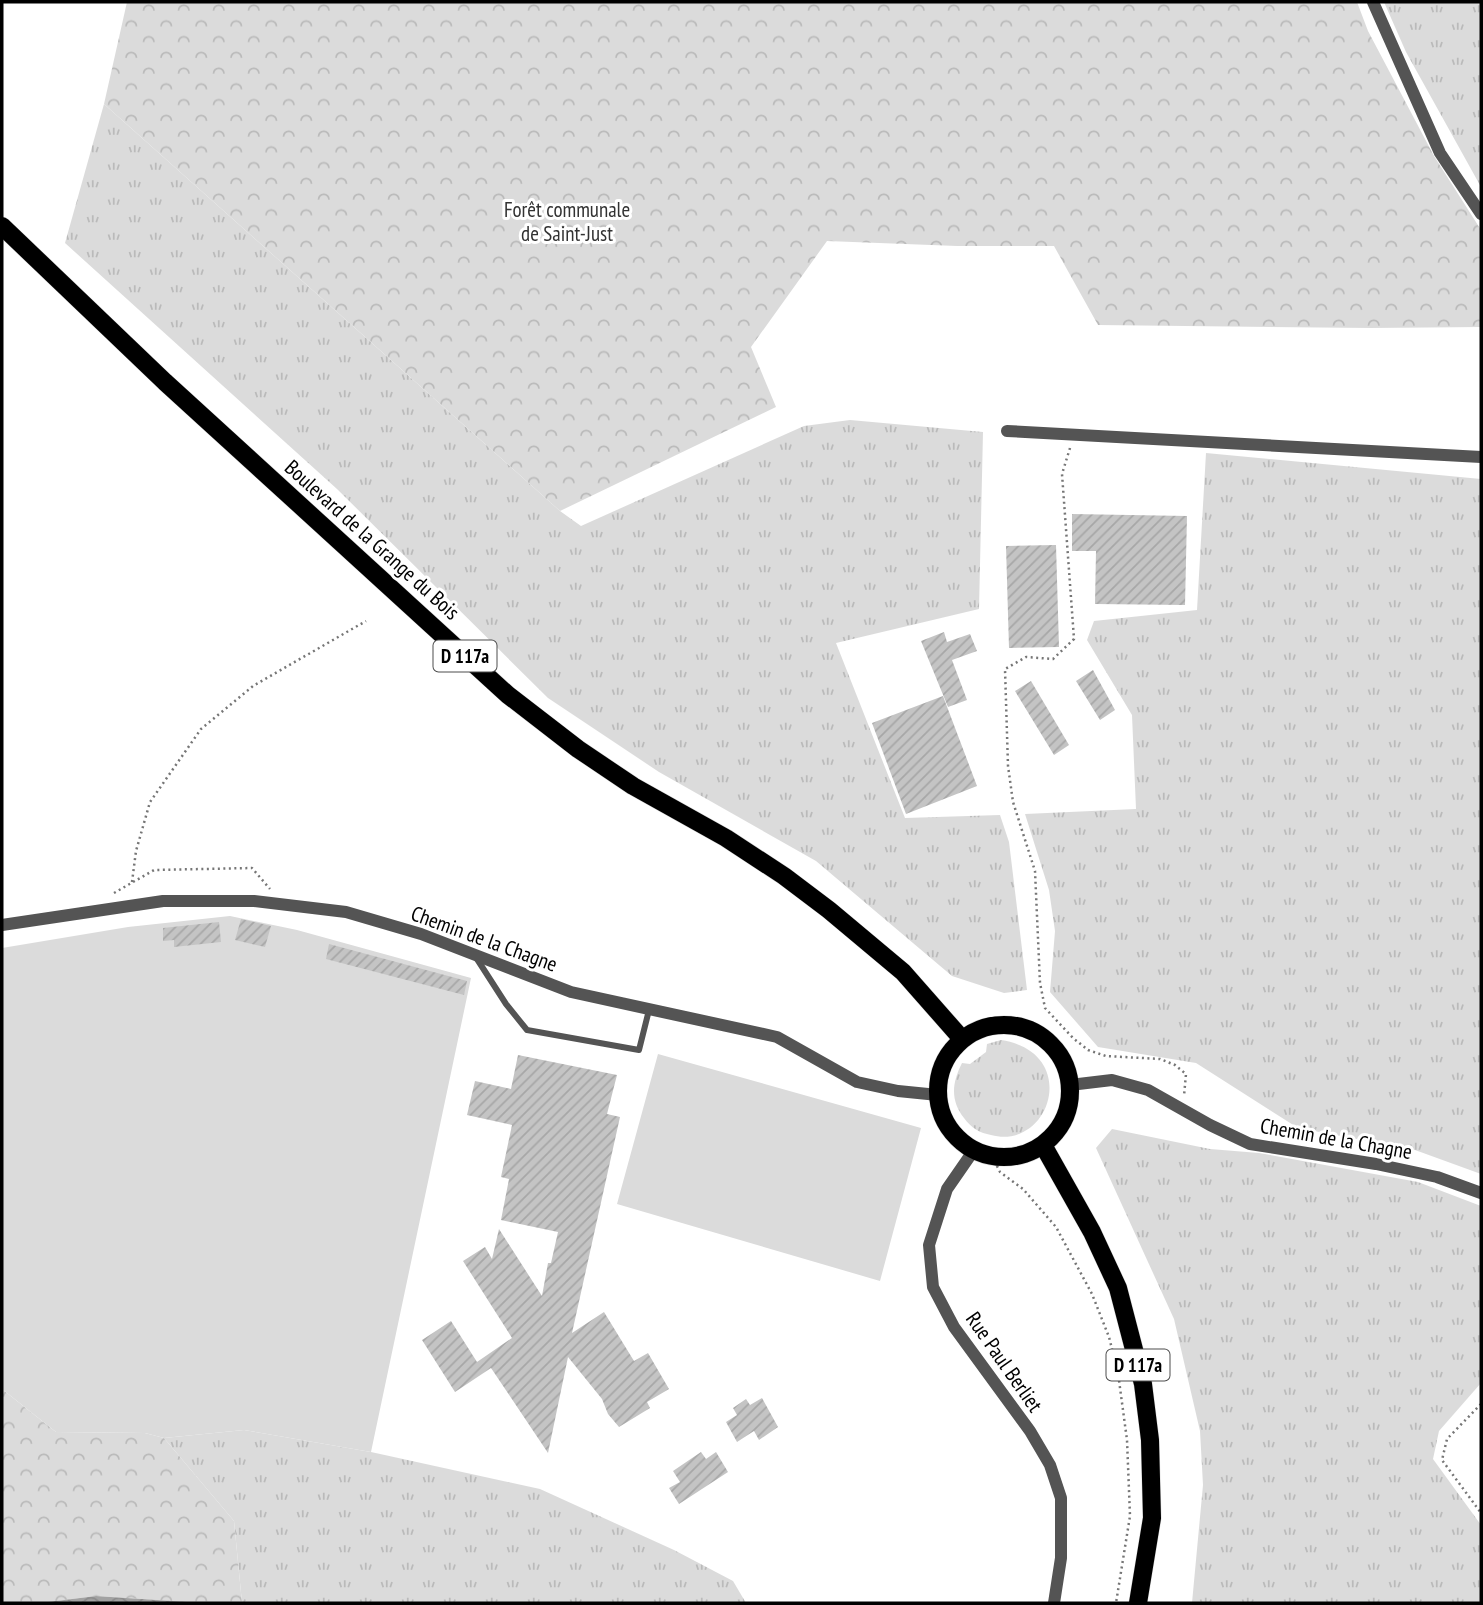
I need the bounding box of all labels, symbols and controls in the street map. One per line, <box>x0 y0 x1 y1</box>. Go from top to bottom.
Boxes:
park label: Forêt communale de Saint-Just <box>504 196 630 247</box>
street label: Boulevard de la Grange du Bois <box>279 454 465 625</box>
road number: D 117a <box>434 640 496 671</box>
street label: Chemin de la Chagne <box>407 900 561 977</box>
street label: Chemin de la Chagne <box>1258 1112 1414 1165</box>
street label: Rue Paul Berliet <box>960 1306 1049 1417</box>
road number: D 117a <box>1106 1350 1170 1380</box>

